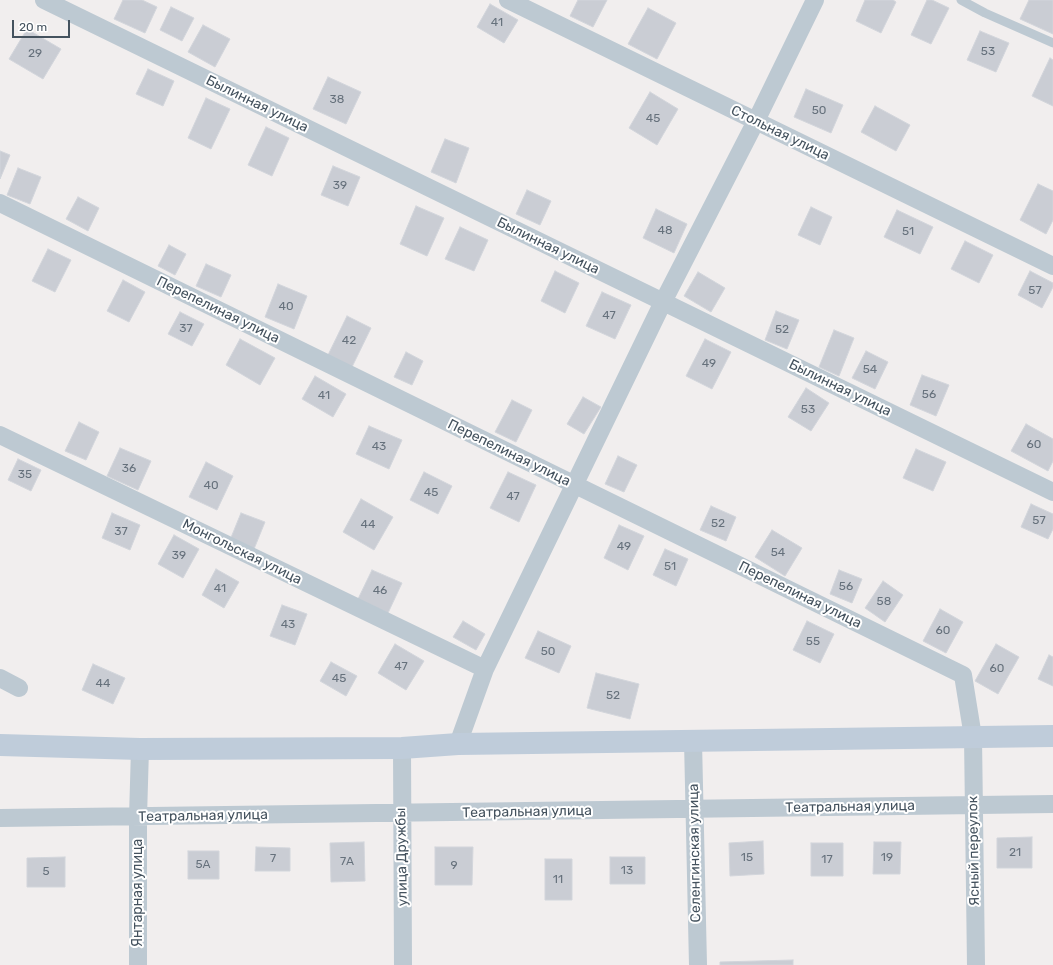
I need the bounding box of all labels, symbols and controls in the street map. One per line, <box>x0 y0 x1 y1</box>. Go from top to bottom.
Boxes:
scale bar <box>14 12 72 38</box>
house number: 41 <box>491 16 503 30</box>
text: 20 m <box>19 20 47 34</box>
house number: 53 <box>981 45 995 59</box>
house number: 29 <box>28 47 42 61</box>
street label: Былинная улица <box>203 72 311 136</box>
house number: 38 <box>330 93 344 107</box>
street label: Стольная улица <box>728 102 832 164</box>
house number: 50 <box>812 104 826 118</box>
house number: 45 <box>646 112 660 126</box>
house number: 39 <box>333 179 347 193</box>
street label: Былинная улица <box>494 214 602 278</box>
house number: 48 <box>657 224 673 238</box>
house number: 51 <box>902 225 914 239</box>
street label: Перепелиная улица <box>154 273 282 347</box>
house number: 57 <box>1028 284 1042 298</box>
house number: 40 <box>278 300 294 314</box>
house number: 47 <box>602 309 616 323</box>
house number: 37 <box>179 322 193 336</box>
house number: 52 <box>775 323 789 337</box>
house number: 42 <box>342 334 356 348</box>
street label: Былинная улица <box>786 356 894 420</box>
house number: 49 <box>702 357 716 371</box>
house number: 54 <box>863 363 877 377</box>
house number: 56 <box>922 388 936 402</box>
house number: 41 <box>318 389 330 403</box>
house number: 53 <box>801 403 815 417</box>
street label: Перепелиная улица <box>445 416 573 490</box>
house number: 60 <box>1027 438 1041 452</box>
house number: 43 <box>372 440 386 454</box>
house number: 36 <box>122 462 136 476</box>
house number: 35 <box>18 468 32 482</box>
house number: 40 <box>203 479 219 493</box>
house number: 45 <box>424 486 438 500</box>
house number: 47 <box>506 490 520 504</box>
house number: 57 <box>1032 514 1046 528</box>
street label: Монгольская улица <box>180 516 304 588</box>
house number: 52 <box>711 517 725 531</box>
house number: 44 <box>361 518 375 532</box>
house number: 37 <box>114 525 128 539</box>
house number: 49 <box>617 540 631 554</box>
house number: 54 <box>771 546 785 560</box>
house number: 39 <box>172 549 186 563</box>
street label: Перепелиная улица <box>736 558 864 632</box>
house number: 51 <box>664 560 676 574</box>
house number: 56 <box>839 580 853 594</box>
house number: 41 <box>214 582 226 596</box>
house number: 46 <box>373 584 387 598</box>
house number: 58 <box>877 595 891 609</box>
house number: 43 <box>281 618 295 632</box>
house number: 60 <box>936 624 950 638</box>
house number: 55 <box>806 635 820 649</box>
house number: 50 <box>541 645 555 659</box>
house number: 47 <box>394 660 408 674</box>
house number: 60 <box>990 662 1004 676</box>
house number: 45 <box>332 672 346 686</box>
house number: 44 <box>96 677 110 691</box>
house number: 52 <box>606 689 620 703</box>
street label: Селенгинская улица <box>685 783 705 923</box>
street label: Ясный переулок <box>965 796 983 906</box>
street label: Театральная улица <box>785 797 915 817</box>
street label: Театральная улица <box>462 802 592 822</box>
street label: Театральная улица <box>138 806 268 826</box>
street label: улица Дружбы <box>393 808 411 906</box>
street label: Янтарная улица <box>130 839 146 947</box>
house number: 21 <box>1009 846 1021 860</box>
house number: 15 <box>741 851 753 865</box>
house number: 19 <box>881 851 893 865</box>
house number: 7 <box>270 852 276 866</box>
house number: 17 <box>821 853 833 867</box>
house number: 7А <box>340 855 354 869</box>
house number: 5А <box>195 858 211 872</box>
house number: 9 <box>450 859 458 873</box>
house number: 13 <box>621 864 633 878</box>
house number: 5 <box>42 865 50 879</box>
house number: 11 <box>553 873 563 887</box>

